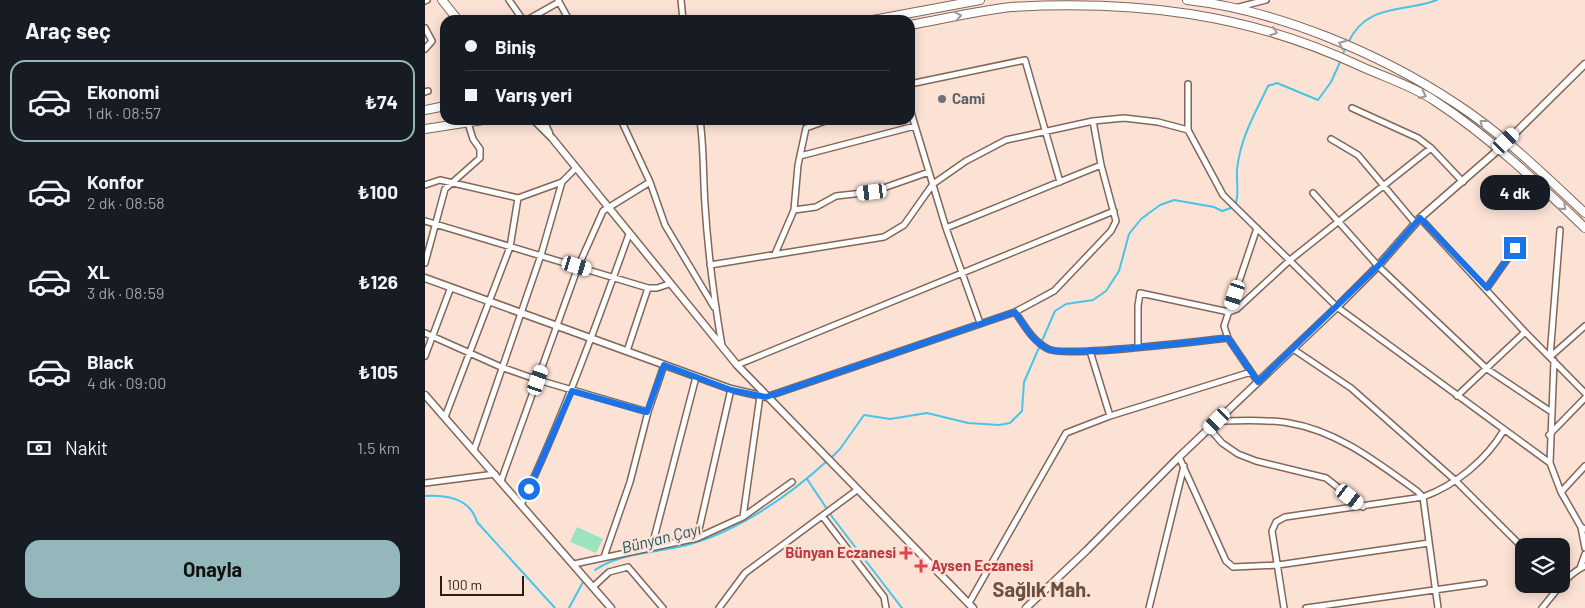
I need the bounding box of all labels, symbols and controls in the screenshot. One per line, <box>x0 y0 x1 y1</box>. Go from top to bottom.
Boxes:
one-way arrow <box>954 12 962 22</box>
text: Araç seç <box>25 17 111 43</box>
one-way arrow <box>1269 26 1277 36</box>
text: Biniş <box>495 35 536 58</box>
one-way arrow <box>1338 39 1347 50</box>
icon: car <box>27 79 72 124</box>
text: Ekonomi <box>87 80 159 103</box>
text: Varış yeri <box>495 83 572 106</box>
place label: Cami <box>952 89 985 107</box>
one-way arrow <box>1418 89 1427 99</box>
text: ₺74 <box>365 90 398 113</box>
marker: Cami <box>936 93 948 105</box>
text: 1 dk · 08:57 <box>87 103 161 122</box>
one-way arrow <box>1480 121 1489 129</box>
car <box>1490 125 1522 157</box>
icon: car <box>27 169 72 214</box>
text: Konfor <box>87 170 144 193</box>
callout: 4 dk <box>1480 176 1550 210</box>
text: ₺100 <box>357 180 398 203</box>
car <box>856 183 887 201</box>
text: 4 dk <box>1500 183 1530 202</box>
text: 2 dk · 08:58 <box>87 193 165 212</box>
one-way arrow <box>1557 201 1566 210</box>
route end <box>1504 237 1526 259</box>
car <box>560 254 593 278</box>
icon: car <box>27 259 72 304</box>
text: XL <box>87 260 110 283</box>
text: ₺126 <box>358 270 398 293</box>
car <box>1223 278 1246 312</box>
text: 3 dk · 08:59 <box>87 283 164 302</box>
icon: car <box>27 349 72 394</box>
text: Black <box>87 350 134 373</box>
text: ₺105 <box>358 360 398 383</box>
car <box>526 363 549 397</box>
text: 4 dk · 09:00 <box>87 373 166 392</box>
car <box>1201 405 1232 437</box>
icon: cash <box>25 434 53 462</box>
text: Nakit <box>65 436 108 459</box>
text: 1.5 km <box>357 438 400 457</box>
route start <box>518 478 540 500</box>
car <box>1333 482 1366 512</box>
water label: Bünyan Çayı <box>619 519 702 557</box>
map controls <box>1515 538 1570 593</box>
button: layers <box>1515 538 1570 593</box>
button: Onayla <box>25 540 400 598</box>
place label: Bünyan Eczanesi <box>785 543 896 561</box>
marker: Bünyan Eczanesi <box>900 547 912 559</box>
place label: Aysen Eczanesi <box>931 556 1033 574</box>
marker: Aysen Eczanesi <box>915 560 927 572</box>
scale bar <box>440 573 524 596</box>
text: 100 m <box>447 576 482 593</box>
district label: Sağlık Mah. <box>993 577 1091 601</box>

